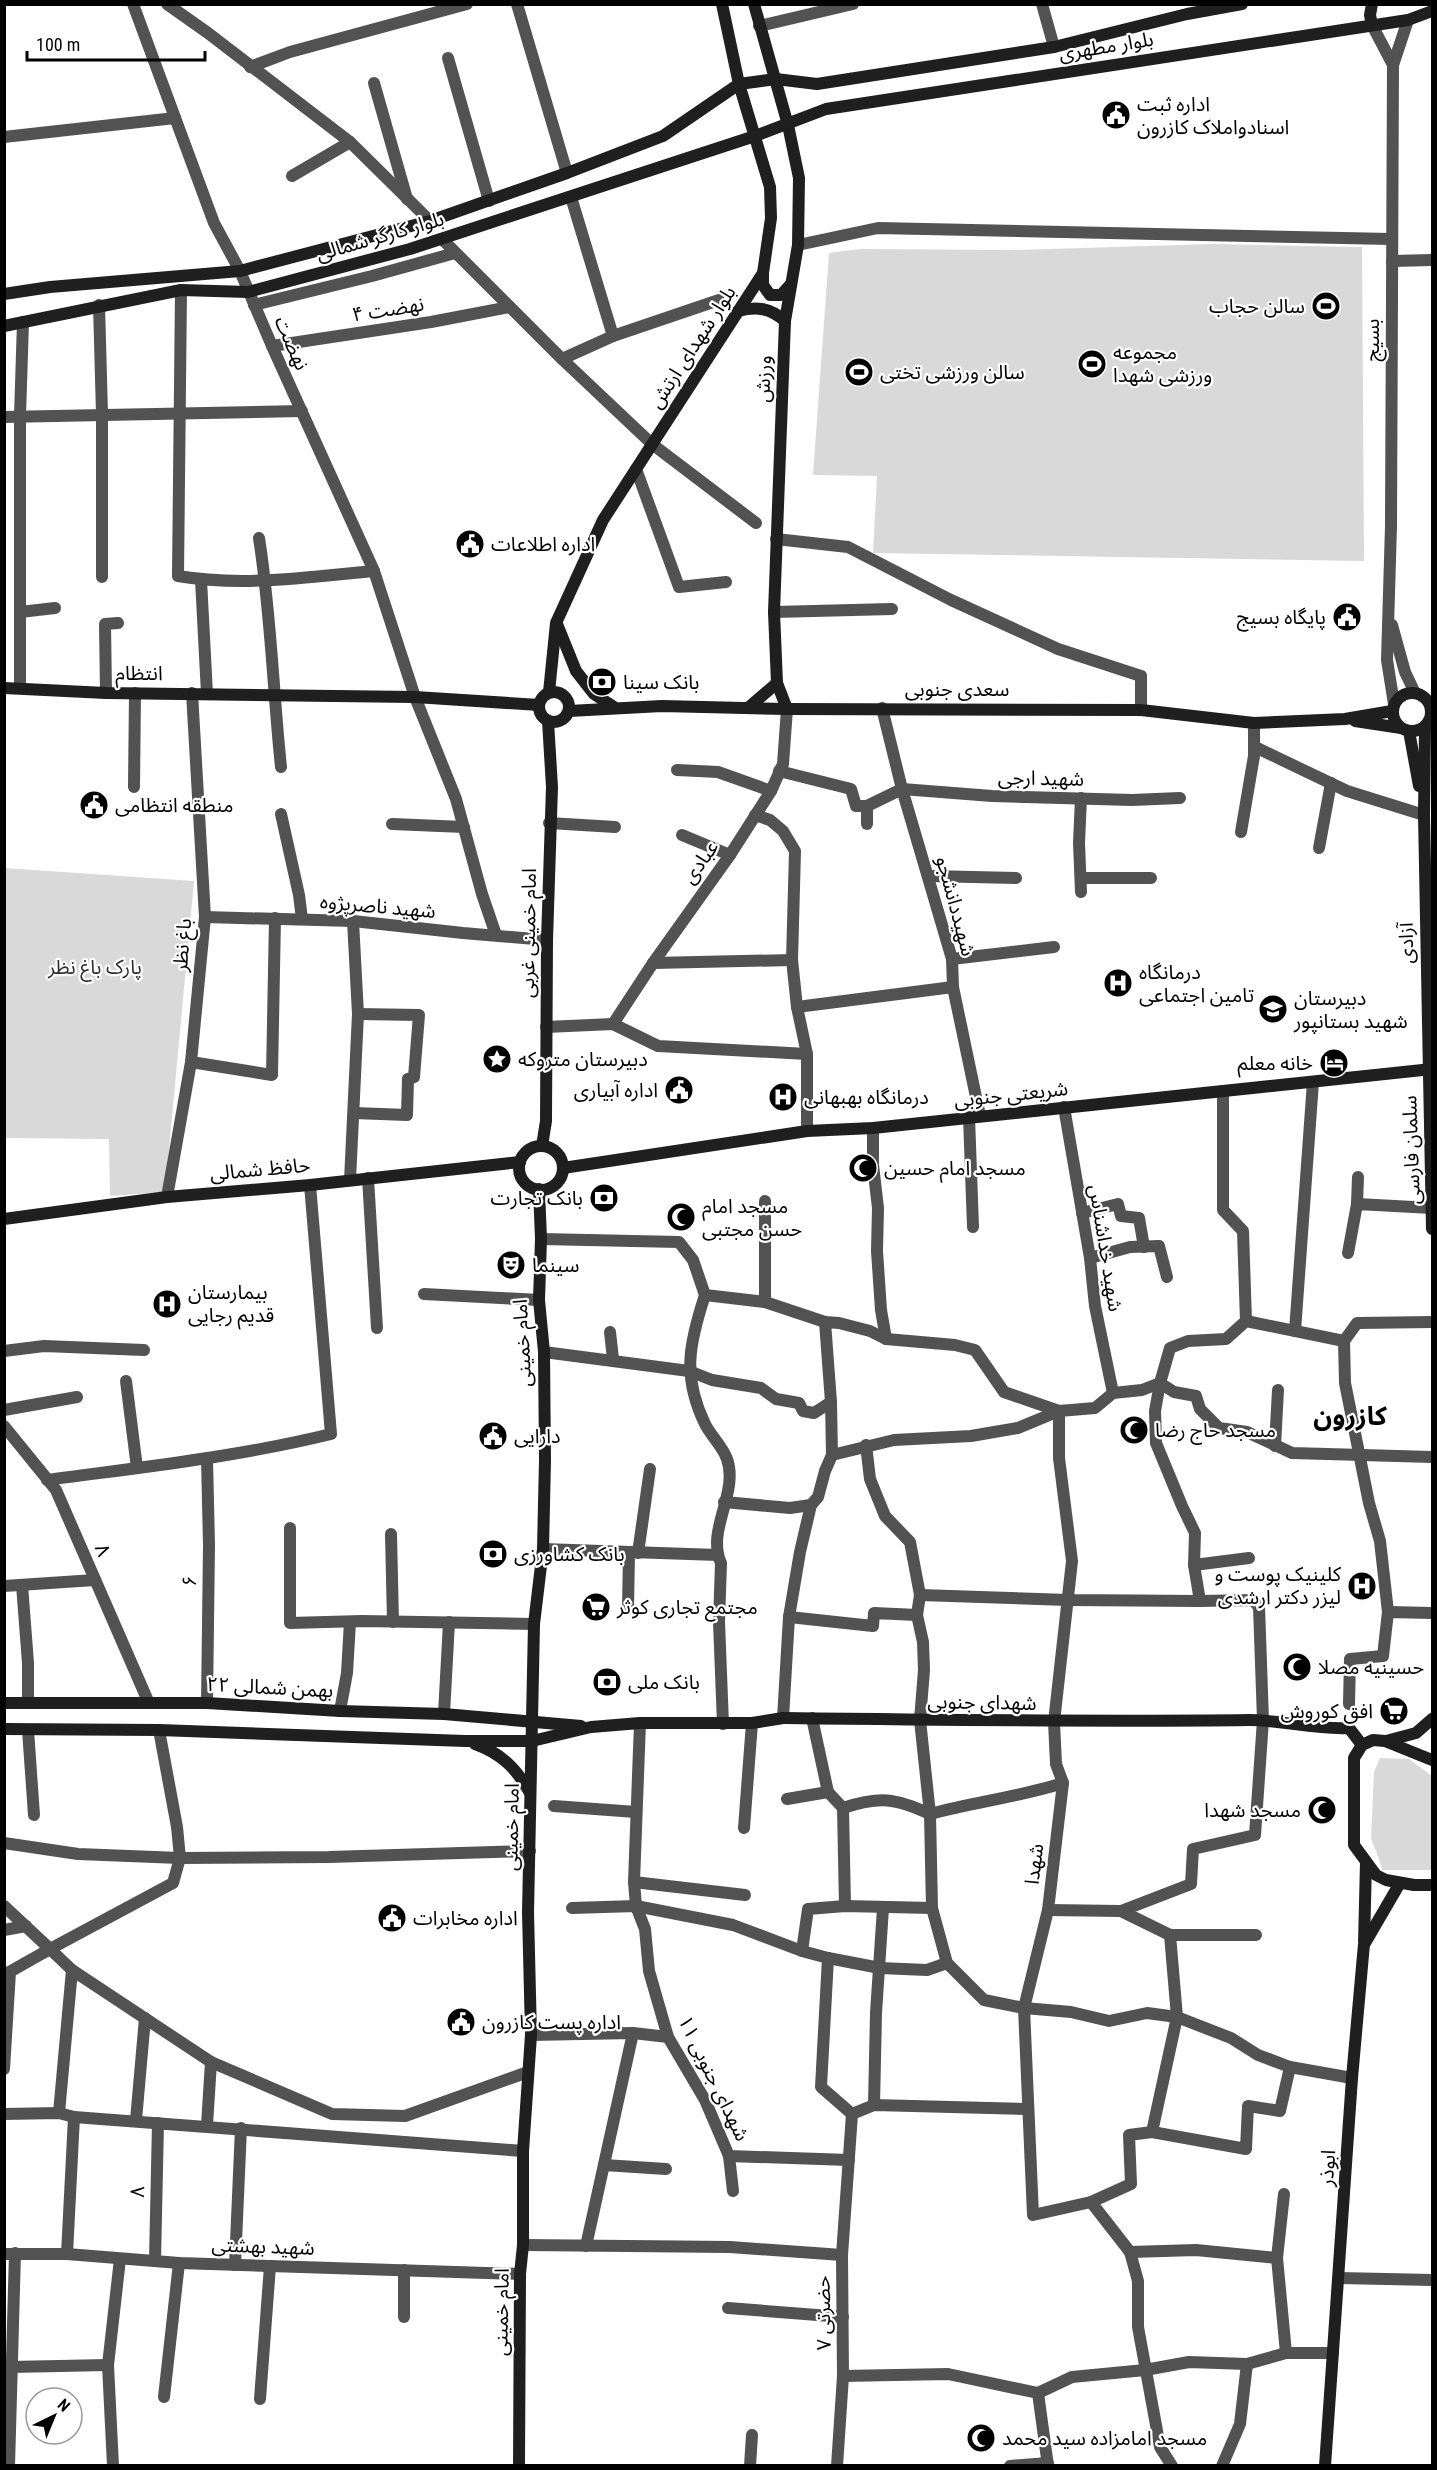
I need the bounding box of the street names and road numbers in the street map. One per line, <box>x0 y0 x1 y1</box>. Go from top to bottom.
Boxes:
street label: بلوار مطهری <box>1057 27 1155 65</box>
street label: بلوار کارگر شمالی <box>313 206 447 266</box>
street label: بلوار شهدای ارتش <box>643 281 741 413</box>
street label: نهضت ۴ <box>350 291 426 327</box>
street label: نهضت <box>270 312 314 374</box>
street label: بسیج <box>1360 319 1387 361</box>
street label: ورزش <box>750 355 776 403</box>
street label: انتظام <box>115 661 163 688</box>
street label: سعدی جنوبی <box>905 677 1009 701</box>
street label: شهید ارجی <box>998 765 1084 791</box>
street label: عبادی <box>677 836 723 888</box>
street label: شهیددانشجو <box>931 853 981 959</box>
street label: امام خمینی غربی <box>515 868 544 998</box>
street label: شهید ناصرپژوه <box>319 889 437 924</box>
street label: باغ نظر <box>168 917 199 974</box>
street label: آزادی <box>1394 921 1418 964</box>
street label: شریعتی جنوبی <box>953 1076 1069 1112</box>
street label: سلمان فارسی <box>1397 1095 1425 1205</box>
street label: حافظ شمالی <box>209 1153 311 1185</box>
street label: شهید خداشناس <box>1084 1183 1128 1313</box>
street label: امام خمینی <box>508 1298 539 1387</box>
street label: ۸ <box>90 1540 117 1561</box>
street label: ۶ <box>177 1575 201 1587</box>
street label: ۲۲ بهمن شمالی <box>206 1672 334 1702</box>
street label: شهدای جنوبی <box>927 1689 1037 1715</box>
street label: امام خمینی <box>498 1783 527 1871</box>
street label: شهدا <box>1020 1842 1048 1886</box>
street label: ۱۱ شهدای جنوبی <box>673 2011 755 2145</box>
street label: ابوذر <box>1314 2149 1340 2188</box>
street label: ۸ <box>125 2186 149 2198</box>
street label: شهید بهشتی <box>211 2232 315 2260</box>
street label: امام خمینی <box>488 2268 517 2356</box>
street label: حضرتی ۷ <box>810 2275 836 2351</box>

